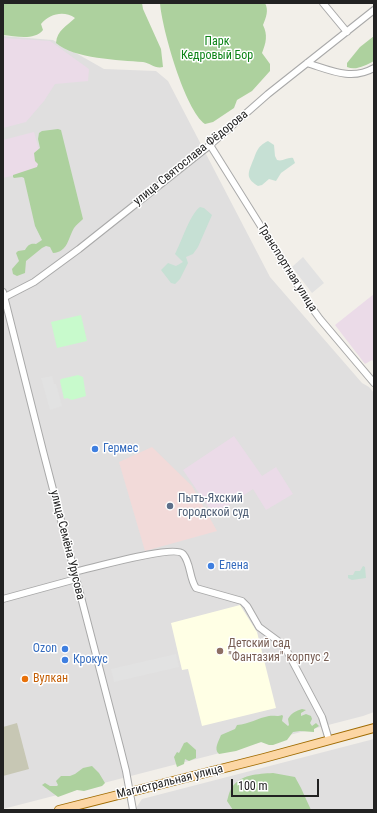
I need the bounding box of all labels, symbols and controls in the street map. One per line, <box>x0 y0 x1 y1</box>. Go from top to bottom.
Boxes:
park label: Парк Кедровый Бор <box>181 35 253 63</box>
street label: улица Святослава Фёдорова <box>131 107 251 209</box>
street label: Транспортная улица <box>254 221 320 315</box>
place label: Гермес <box>103 442 138 456</box>
marker: Гермес <box>90 444 100 454</box>
street label: улица Семёна Урусова <box>46 489 88 601</box>
place label: Пыть-Яхский городской суд <box>178 492 249 520</box>
marker: Пыть-Яхский городской суд <box>165 501 175 511</box>
place label: Елена <box>219 559 249 573</box>
marker: Елена <box>206 561 216 571</box>
place label: Детский сад "Фантазия" корпус 2 <box>228 637 329 665</box>
place label: Ozon <box>33 642 57 656</box>
marker: Ozon <box>60 644 70 654</box>
marker: Детский сад "Фантазия" корпус 2 <box>215 646 225 656</box>
place label: Крокус <box>73 653 108 667</box>
marker: Крокус <box>60 655 70 665</box>
place label: Вулкан <box>33 672 68 686</box>
marker: Вулкан <box>20 674 30 684</box>
street label: Магистральная улица <box>115 762 225 802</box>
scale bar <box>233 771 321 797</box>
text: 100 m <box>238 779 268 793</box>

